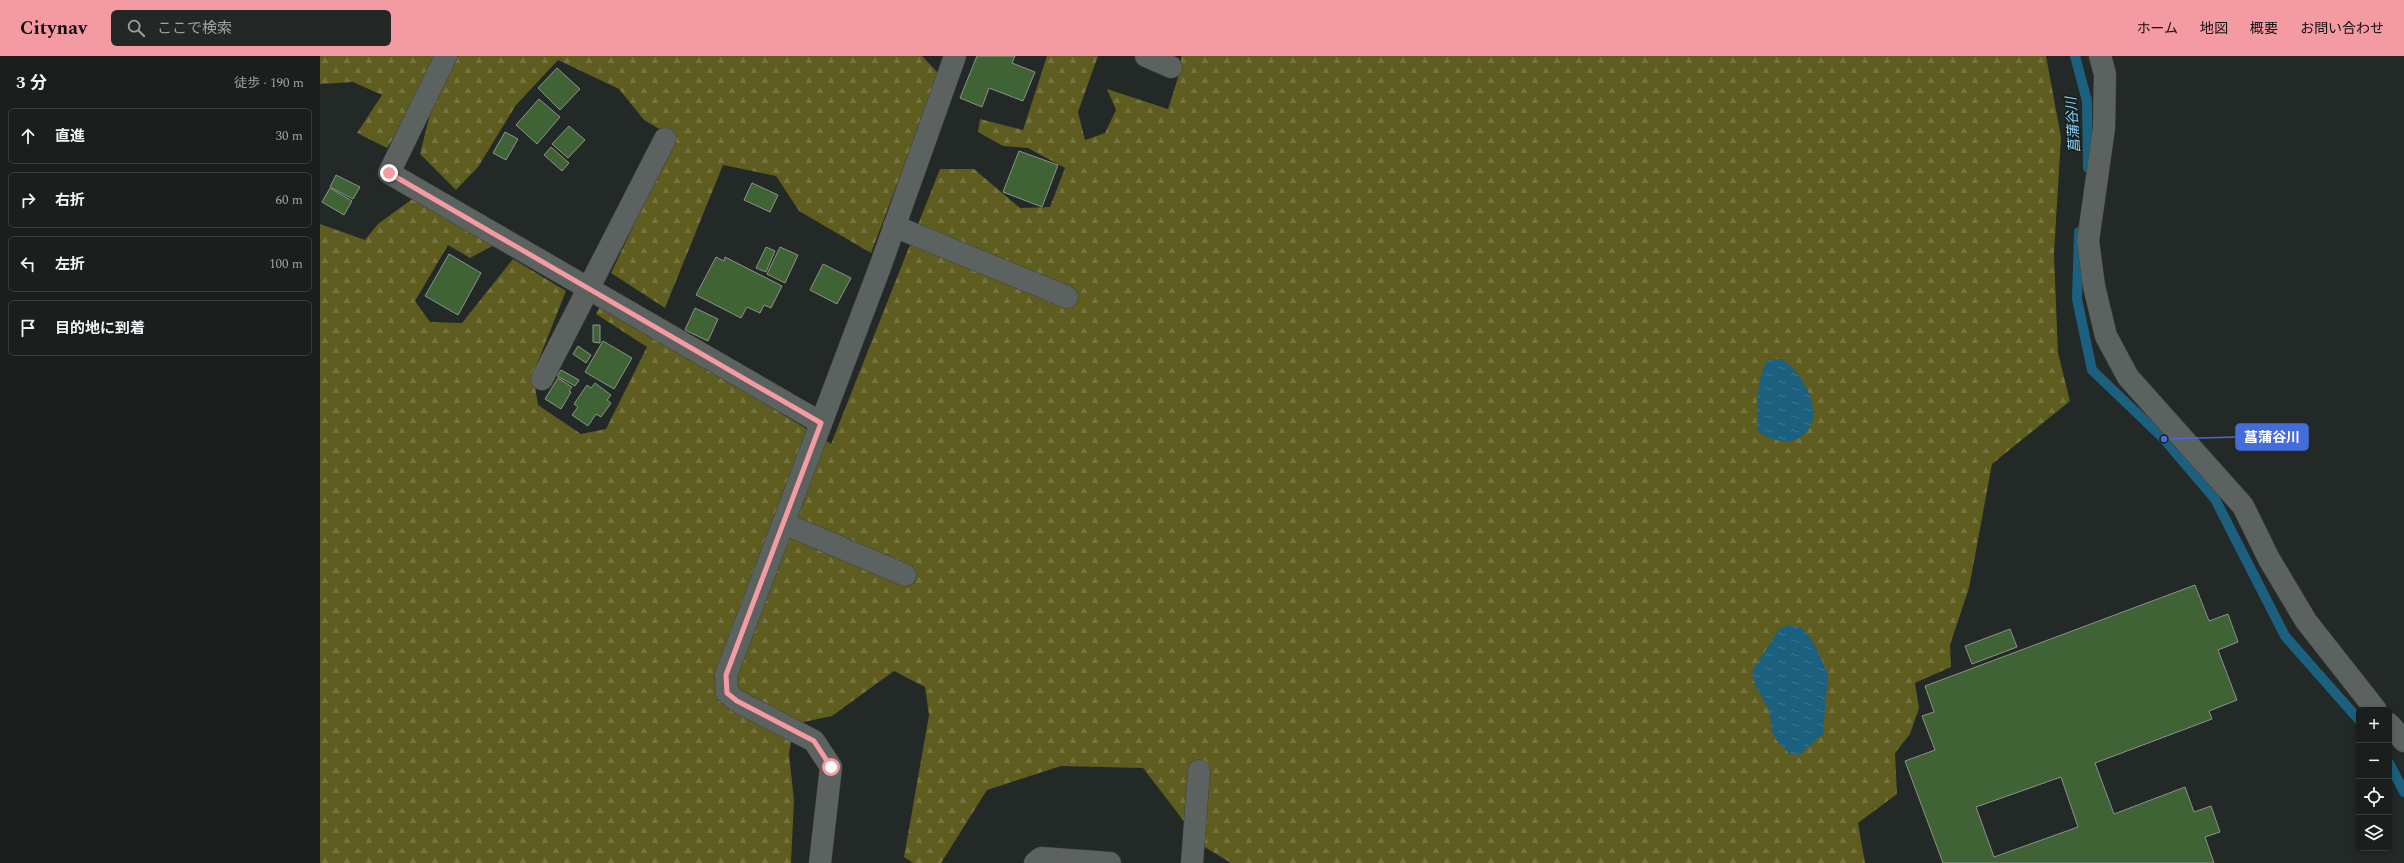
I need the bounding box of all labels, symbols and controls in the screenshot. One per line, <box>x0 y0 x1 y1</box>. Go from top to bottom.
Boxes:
search box <box>111 10 391 46</box>
text: Citynav <box>20 14 87 43</box>
icon: search <box>125 17 147 39</box>
text: ここで検索 <box>157 17 232 40</box>
text: ホーム <box>2136 18 2178 39</box>
text: 地図 <box>2200 18 2228 39</box>
text: 概要 <box>2250 18 2278 39</box>
text: お問い合わせ <box>2300 18 2384 39</box>
text: 3 分 <box>16 70 47 96</box>
text: 徒歩 · 190 m <box>234 73 304 93</box>
water label: 菖蒲谷川 <box>2060 94 2085 154</box>
icon: ahead <box>17 125 39 147</box>
text: 直進 <box>55 125 85 148</box>
text: 30 m <box>276 126 303 146</box>
route end <box>380 164 398 182</box>
icon: right <box>17 189 39 211</box>
text: 右折 <box>55 189 85 212</box>
text: 60 m <box>276 190 303 210</box>
icon: left <box>17 253 39 275</box>
text: 左折 <box>55 253 85 276</box>
text: 100 m <box>269 254 303 274</box>
icon: arrive <box>17 317 39 339</box>
text: 目的地に到着 <box>55 317 145 340</box>
callout: 菖蒲谷川 <box>2236 424 2308 450</box>
text: 菖蒲谷川 <box>2244 427 2300 448</box>
map controls <box>2356 707 2392 851</box>
button: + <box>2356 707 2392 743</box>
button: − <box>2356 743 2392 779</box>
route start <box>822 758 840 776</box>
button: locate <box>2356 779 2392 815</box>
button: layers <box>2356 815 2392 851</box>

